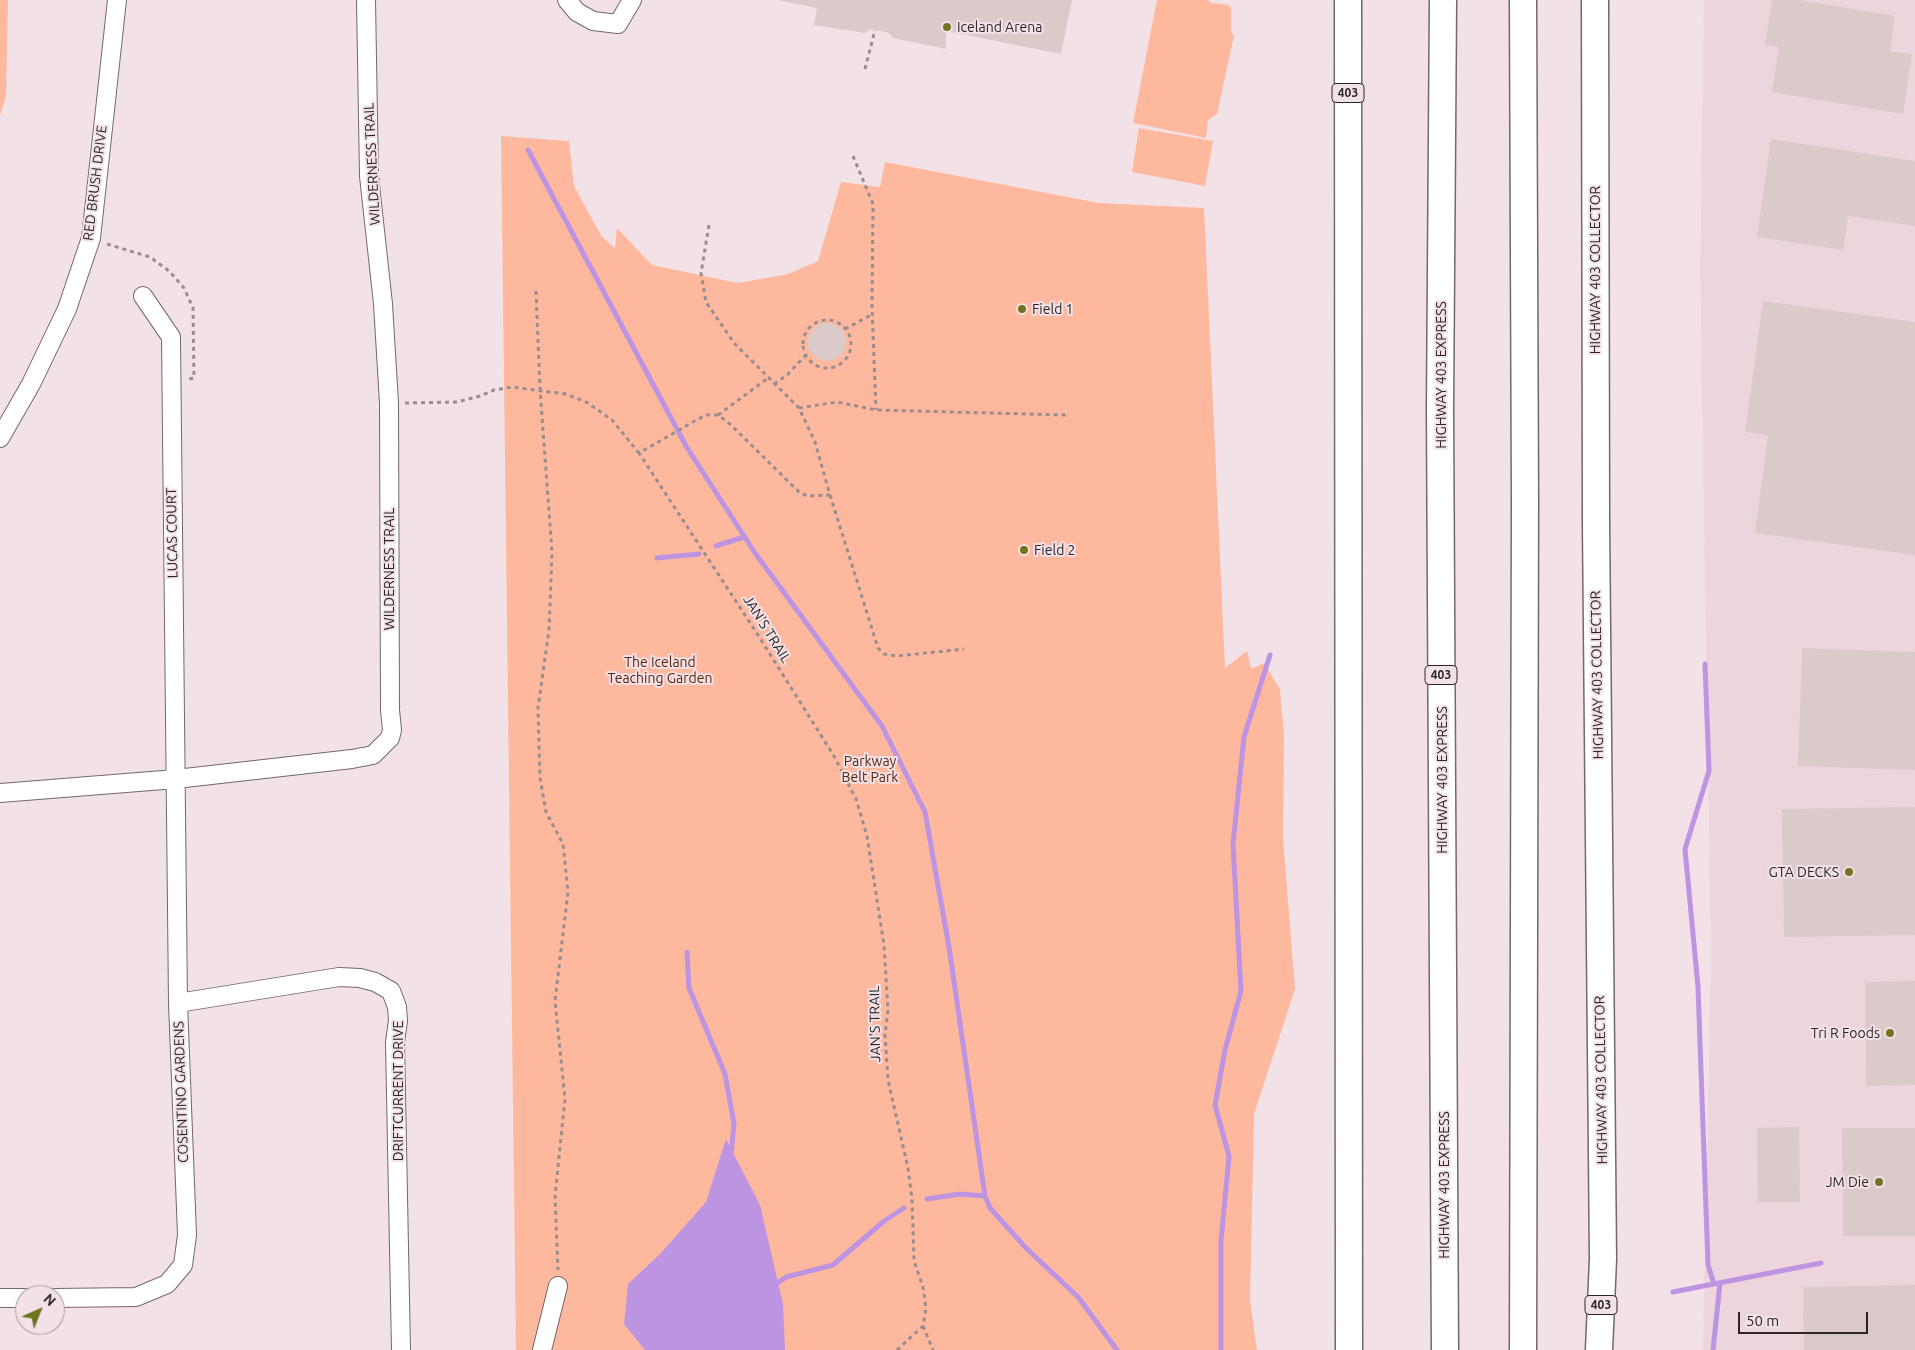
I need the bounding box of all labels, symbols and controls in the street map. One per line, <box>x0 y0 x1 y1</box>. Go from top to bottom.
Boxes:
place label: Iceland Arena <box>957 19 1042 35</box>
marker: Iceland Arena <box>941 21 953 33</box>
road number: 403 <box>1332 84 1364 102</box>
street label: WILDERNESS TRAIL <box>360 102 384 226</box>
street label: RED BRUSH DRIVE <box>80 124 110 242</box>
street label: HIGHWAY 403 COLLECTOR <box>1587 186 1603 354</box>
place label: Field 1 <box>1032 301 1073 317</box>
street label: HIGHWAY 403 EXPRESS <box>1433 301 1449 449</box>
marker: Field 1 <box>1016 303 1028 315</box>
street label: LUCAS COURT <box>163 488 181 578</box>
street label: WILDERNESS TRAIL <box>381 508 397 630</box>
place label: Field 2 <box>1034 542 1075 558</box>
marker: Field 2 <box>1018 544 1030 556</box>
street label: HIGHWAY 403 COLLECTOR <box>1587 591 1607 759</box>
street label: JAN'S TRAIL <box>740 592 794 666</box>
park label: The Iceland Teaching Garden <box>608 654 712 686</box>
road number: 403 <box>1425 666 1457 684</box>
street label: HIGHWAY 403 EXPRESS <box>1434 706 1450 854</box>
park label: Parkway Belt Park <box>842 753 898 786</box>
place label: GTA DECKS <box>1768 864 1839 880</box>
marker: GTA DECKS <box>1843 866 1855 878</box>
street label: JAN'S TRAIL <box>866 986 884 1062</box>
street label: HIGHWAY 403 COLLECTOR <box>1591 996 1611 1164</box>
street label: COSENTINO GARDENS <box>170 1021 192 1163</box>
street label: DRIFTCURRENT DRIVE <box>390 1021 406 1161</box>
place label: Tri R Foods <box>1811 1025 1880 1041</box>
marker: Tri R Foods <box>1884 1027 1896 1039</box>
street label: HIGHWAY 403 EXPRESS <box>1436 1111 1452 1259</box>
place label: JM Die <box>1826 1174 1869 1190</box>
marker: JM Die <box>1873 1176 1885 1188</box>
north arrow <box>15 1285 65 1335</box>
text: N <box>40 1291 59 1309</box>
road number: 403 <box>1585 1296 1617 1314</box>
scale bar <box>1740 1302 1870 1334</box>
text: 50 m <box>1746 1312 1779 1329</box>

